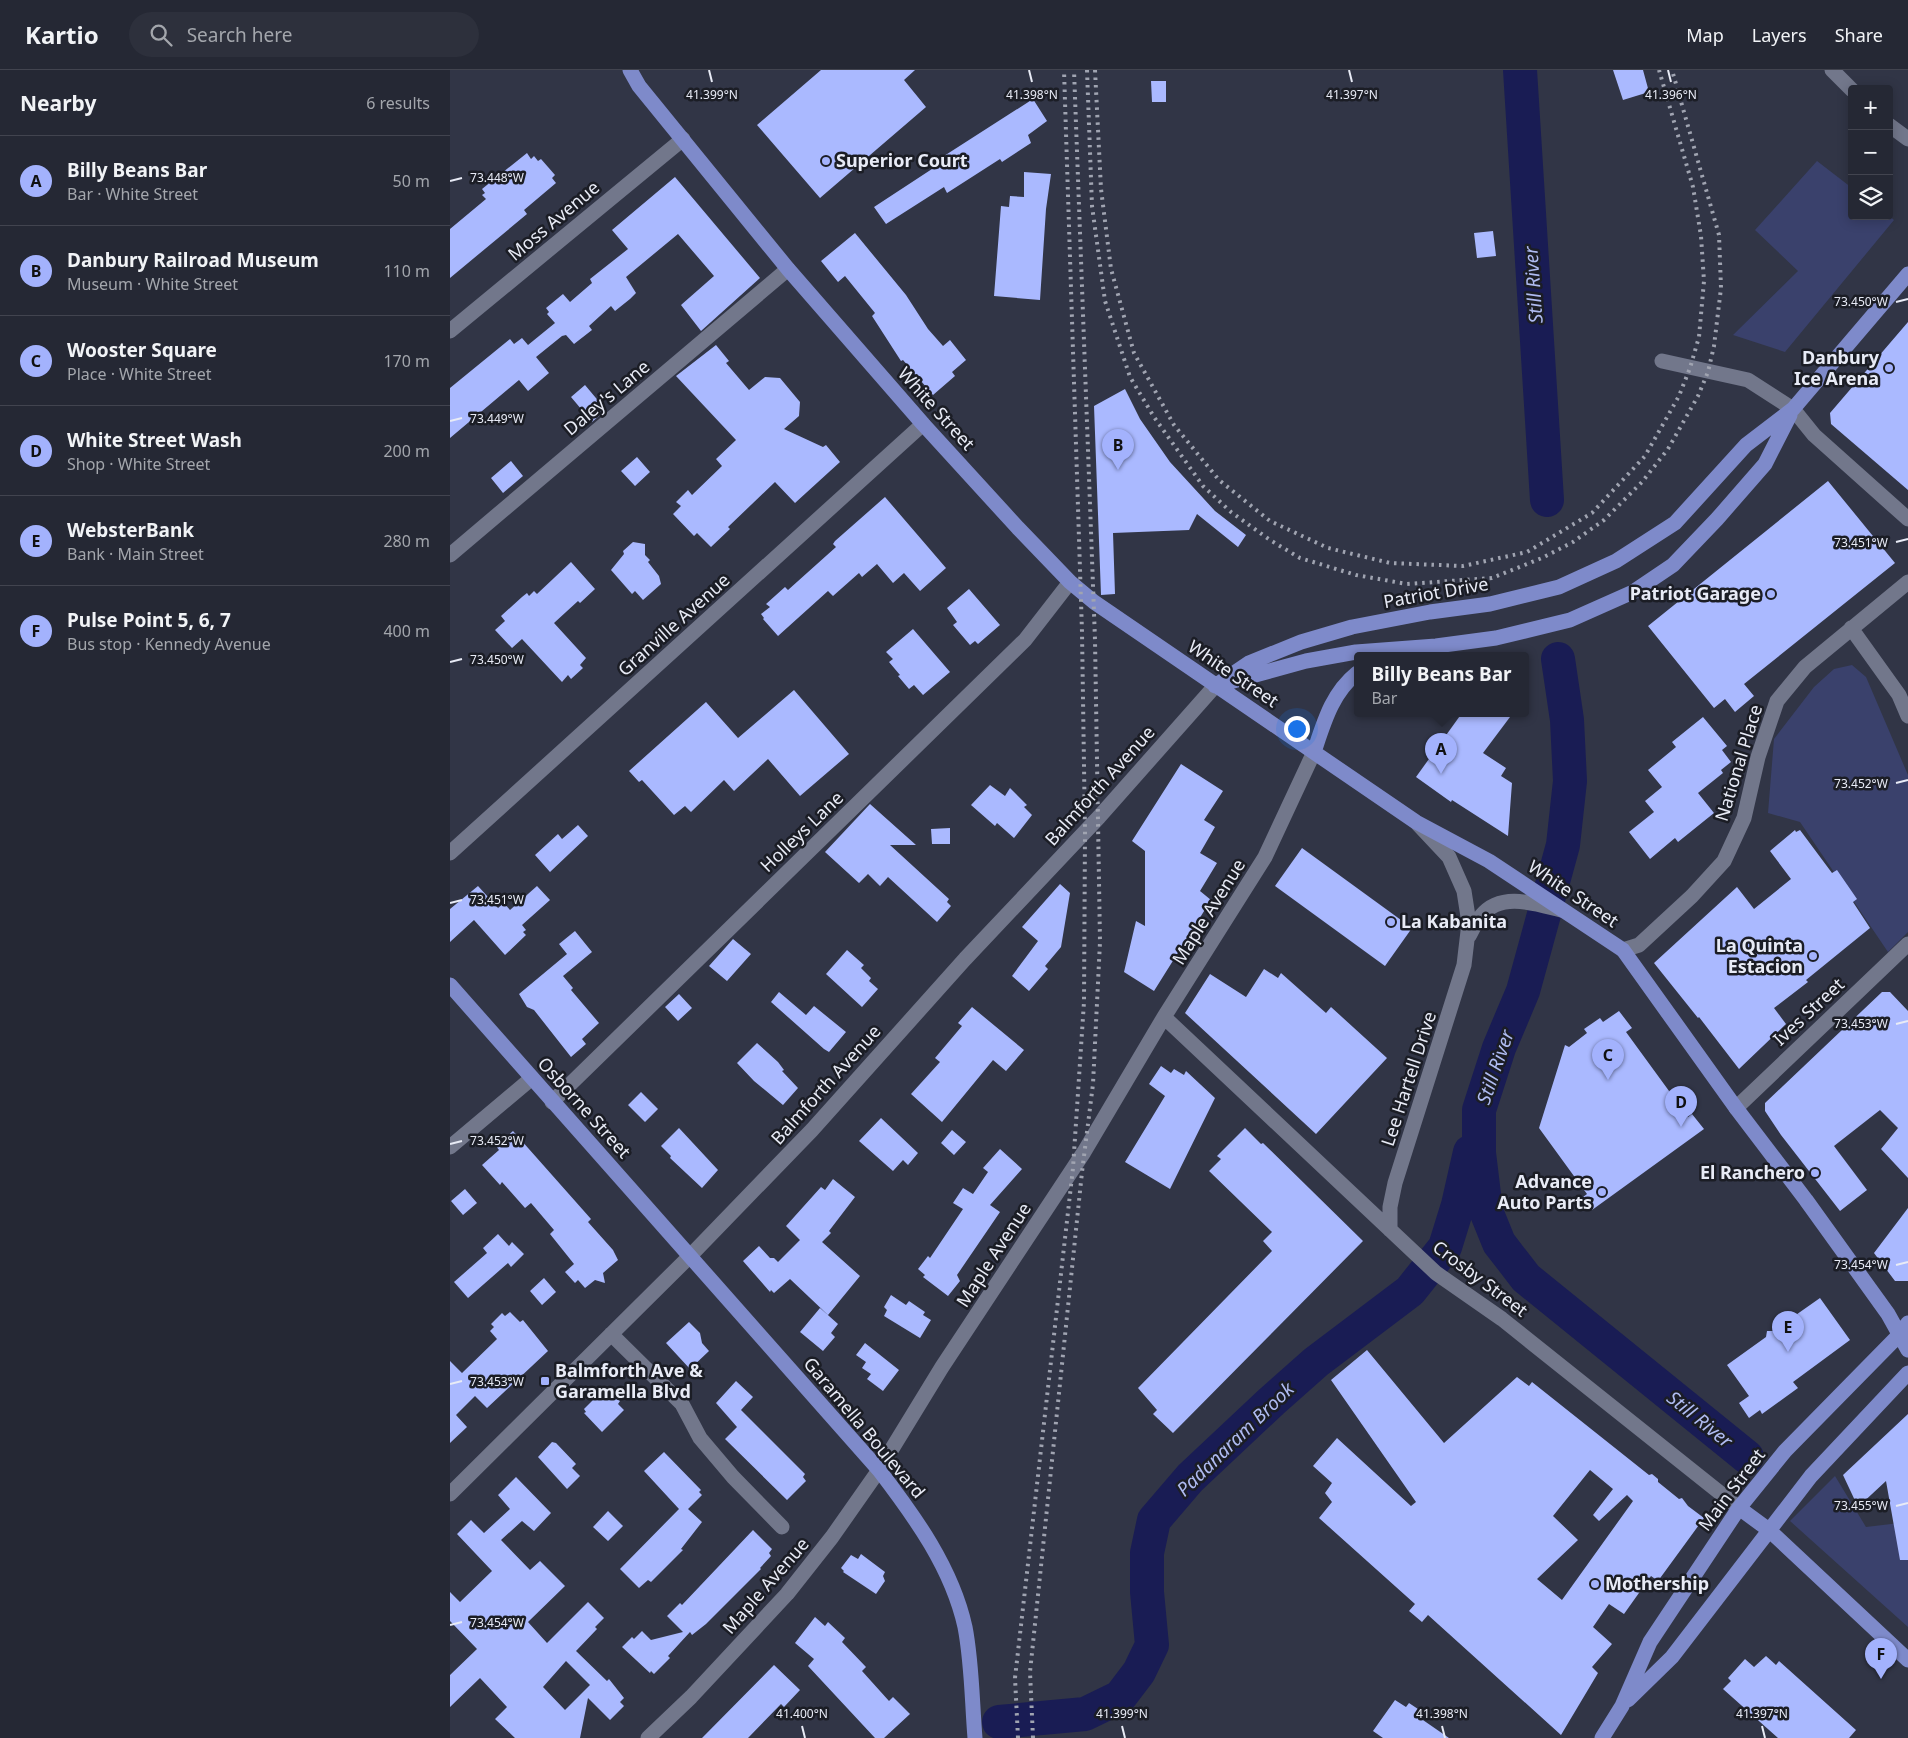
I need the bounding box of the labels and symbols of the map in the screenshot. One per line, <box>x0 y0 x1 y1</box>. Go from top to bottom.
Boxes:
text: 41.399°N <box>686 86 738 103</box>
text: 41.398°N <box>1006 86 1058 103</box>
text: 41.397°N <box>1326 86 1378 103</box>
text: 41.396°N <box>1645 86 1697 103</box>
place label: Superior Court <box>836 148 968 172</box>
marker: Superior Court <box>820 155 832 167</box>
text: 73.448°W <box>470 169 524 186</box>
street label: Moss Avenue <box>503 175 604 266</box>
water label: Still River <box>1517 244 1549 324</box>
text: 73.450°W <box>1834 293 1888 310</box>
place label: Danbury Ice Arena <box>1794 345 1880 390</box>
street label: Daley's Lane <box>558 354 654 440</box>
street label: White Street <box>893 362 981 455</box>
marker: Danbury Ice Arena <box>1883 362 1895 374</box>
text: 73.449°W <box>470 410 524 427</box>
pin: B <box>1102 429 1134 470</box>
text: 73.451°W <box>1834 534 1888 551</box>
street label: Granville Avenue <box>612 568 734 681</box>
street label: Patriot Drive <box>1381 571 1490 613</box>
place label: Patriot Garage <box>1630 581 1761 605</box>
marker: Patriot Garage <box>1765 588 1777 600</box>
street label: White Street <box>1184 634 1284 713</box>
text: 73.450°W <box>470 651 524 668</box>
street label: National Place <box>1709 701 1767 824</box>
your location <box>1284 716 1310 742</box>
street label: Balmforth Avenue <box>1039 720 1159 850</box>
pin: A <box>1425 733 1457 774</box>
text: 73.452°W <box>1834 775 1888 792</box>
street label: Holleys Lane <box>755 786 848 877</box>
street label: Maple Avenue <box>1166 854 1250 969</box>
street label: White Street <box>1524 854 1624 933</box>
text: 73.451°W <box>470 891 524 908</box>
place label: La Kabanita <box>1401 909 1507 933</box>
marker: La Kabanita <box>1385 916 1397 928</box>
place label: La Quinta Estacion <box>1716 933 1803 978</box>
marker: La Quinta Estacion <box>1807 950 1819 962</box>
street label: Ives Street <box>1768 972 1849 1050</box>
street label: Lee Hartell Drive <box>1375 1008 1441 1149</box>
text: 73.453°W <box>1834 1015 1888 1032</box>
street label: Balmforth Avenue <box>765 1019 885 1149</box>
water label: Still River <box>1470 1025 1520 1108</box>
pin: C <box>1592 1039 1624 1080</box>
street label: Osborne Street <box>533 1052 637 1163</box>
pin: D <box>1665 1086 1697 1127</box>
text: 73.452°W <box>470 1132 524 1149</box>
place label: El Ranchero <box>1700 1160 1805 1184</box>
marker: El Ranchero <box>1809 1167 1821 1179</box>
place label: Advance Auto Parts <box>1497 1169 1592 1214</box>
marker: Advance Auto Parts <box>1596 1186 1608 1198</box>
street label: Maple Avenue <box>950 1198 1036 1311</box>
street label: Crosby Street <box>1428 1235 1533 1322</box>
text: 73.454°W <box>1834 1256 1888 1273</box>
pin: E <box>1772 1311 1804 1352</box>
street label: Garamella Boulevard <box>799 1352 931 1503</box>
place label: Balmforth Ave & Garamella Blvd <box>555 1358 703 1403</box>
text: 73.453°W <box>470 1373 524 1390</box>
marker: Balmforth Ave & Garamella Blvd <box>539 1375 551 1387</box>
water label: Padanaram Brook <box>1171 1376 1300 1502</box>
water label: Still River <box>1662 1385 1739 1454</box>
street label: Main Street <box>1692 1443 1770 1535</box>
text: 73.455°W <box>1834 1497 1888 1514</box>
street label: Maple Avenue <box>717 1532 814 1639</box>
place label: Mothership <box>1605 1571 1709 1595</box>
marker: Mothership <box>1589 1578 1601 1590</box>
text: 73.454°W <box>470 1614 524 1631</box>
pin: F <box>1865 1638 1897 1679</box>
text: 41.400°N <box>776 1705 828 1722</box>
text: 41.399°N <box>1096 1705 1148 1722</box>
text: 41.398°N <box>1416 1705 1468 1722</box>
text: 41.397°N <box>1736 1705 1788 1722</box>

